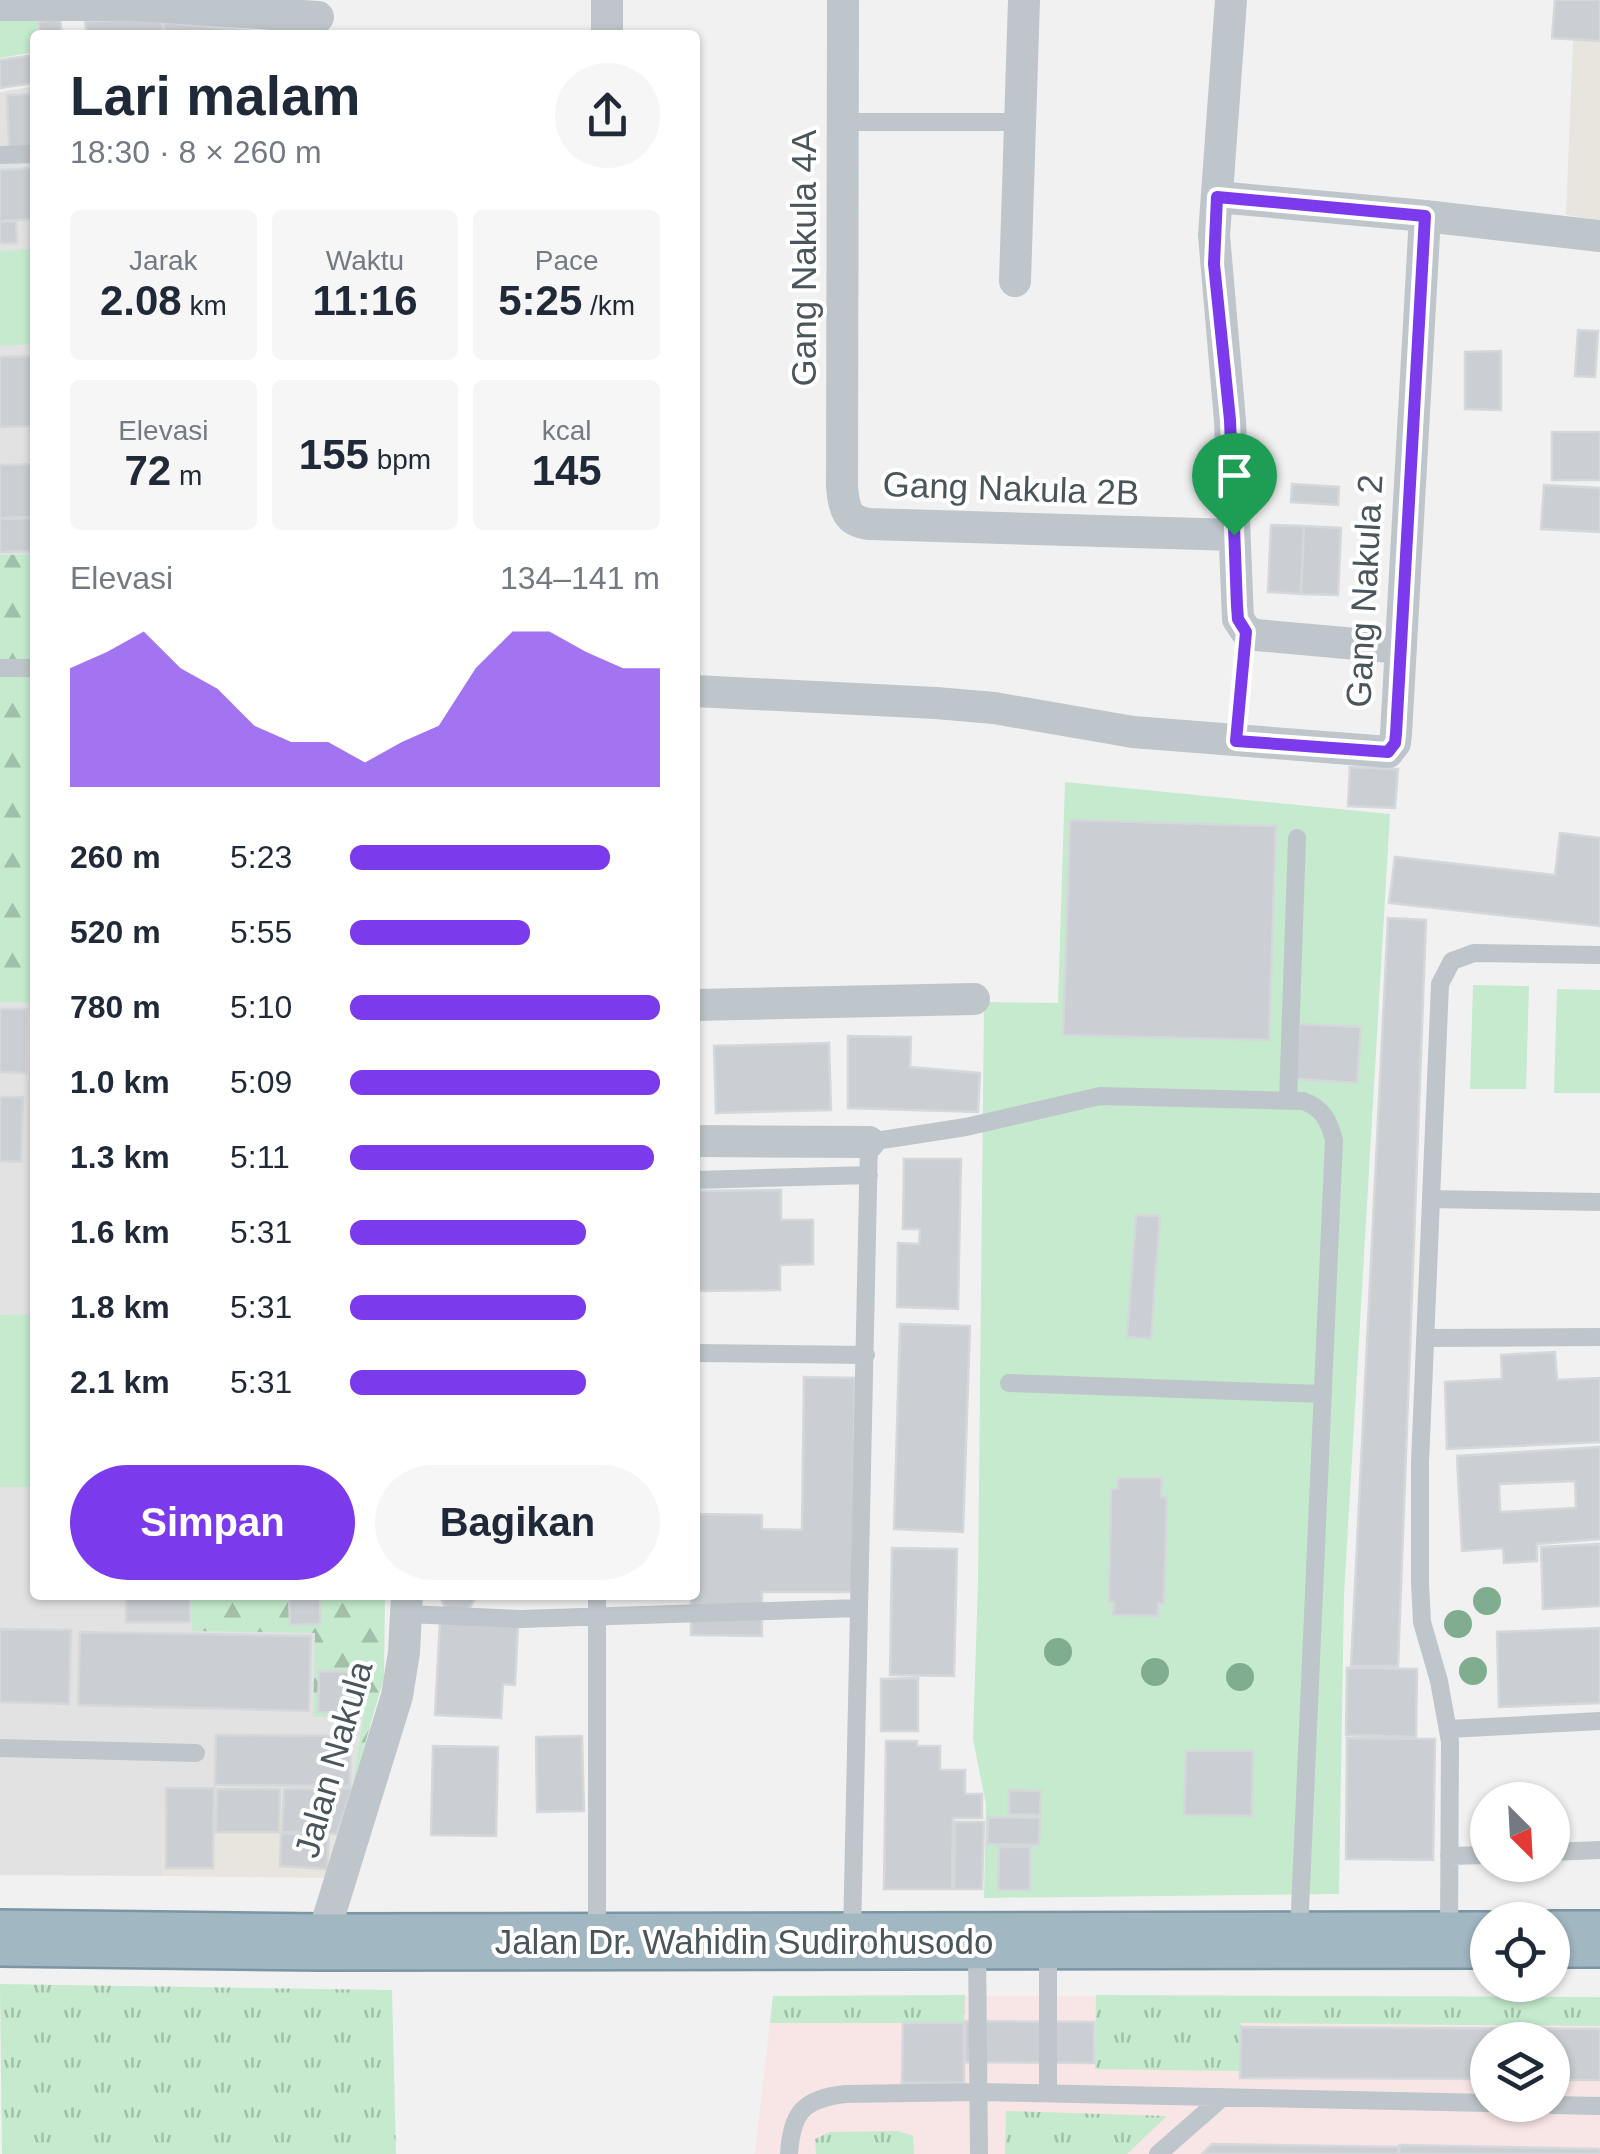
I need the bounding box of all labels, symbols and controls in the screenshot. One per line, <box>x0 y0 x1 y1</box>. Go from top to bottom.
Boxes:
button: share <box>555 63 660 168</box>
text: Lari malam <box>70 65 360 127</box>
street label: Gang Nakula 4A <box>784 129 823 386</box>
text: 18:30 · 8 × 260 m <box>70 134 322 170</box>
text: Jarak <box>129 245 198 276</box>
text: Waktu <box>326 245 404 276</box>
text: Pace <box>535 245 599 276</box>
text: 2.08 <box>100 277 182 324</box>
text: 11:16 <box>312 277 418 324</box>
text: 5:25 <box>498 277 582 324</box>
text: km <box>182 290 227 321</box>
text: /km <box>582 290 635 321</box>
text: Elevasi <box>118 415 208 446</box>
text: kcal <box>542 415 592 446</box>
text: 155 <box>299 431 369 478</box>
pin <box>1192 433 1277 536</box>
text: bpm <box>369 444 431 475</box>
text: 72 <box>124 447 171 494</box>
text: 145 <box>532 447 602 494</box>
icon: arrive <box>1207 448 1262 503</box>
text: m <box>171 460 202 491</box>
street label: Gang Nakula 2B <box>882 464 1140 512</box>
street label: Gang Nakula 2 <box>1338 473 1390 709</box>
text: Elevasi <box>70 560 173 596</box>
text: 134–141 m <box>500 560 660 596</box>
text: 260 m <box>70 839 161 875</box>
text: 5:23 <box>230 839 292 875</box>
text: 520 m <box>70 914 161 950</box>
text: 5:55 <box>230 914 292 950</box>
text: 780 m <box>70 989 161 1025</box>
text: 5:10 <box>230 989 292 1025</box>
text: 1.0 km <box>70 1064 170 1100</box>
text: 5:09 <box>230 1064 292 1100</box>
text: 1.3 km <box>70 1139 170 1175</box>
text: 5:11 <box>230 1139 290 1175</box>
text: 1.6 km <box>70 1214 170 1250</box>
text: 5:31 <box>230 1214 292 1250</box>
text: 1.8 km <box>70 1289 170 1325</box>
text: 5:31 <box>230 1289 292 1325</box>
text: 2.1 km <box>70 1364 170 1400</box>
text: 5:31 <box>230 1364 292 1400</box>
button: Simpan <box>70 1465 355 1580</box>
button: Bagikan <box>375 1465 660 1580</box>
street label: Jalan Nakula <box>286 1656 380 1862</box>
north arrow <box>1470 1782 1570 1882</box>
map controls <box>1470 1782 1570 2122</box>
button: locate <box>1470 1902 1570 2002</box>
street label: Jalan Dr. Wahidin Sudirohusodo <box>495 1922 993 1961</box>
button: layers <box>1470 2022 1570 2122</box>

